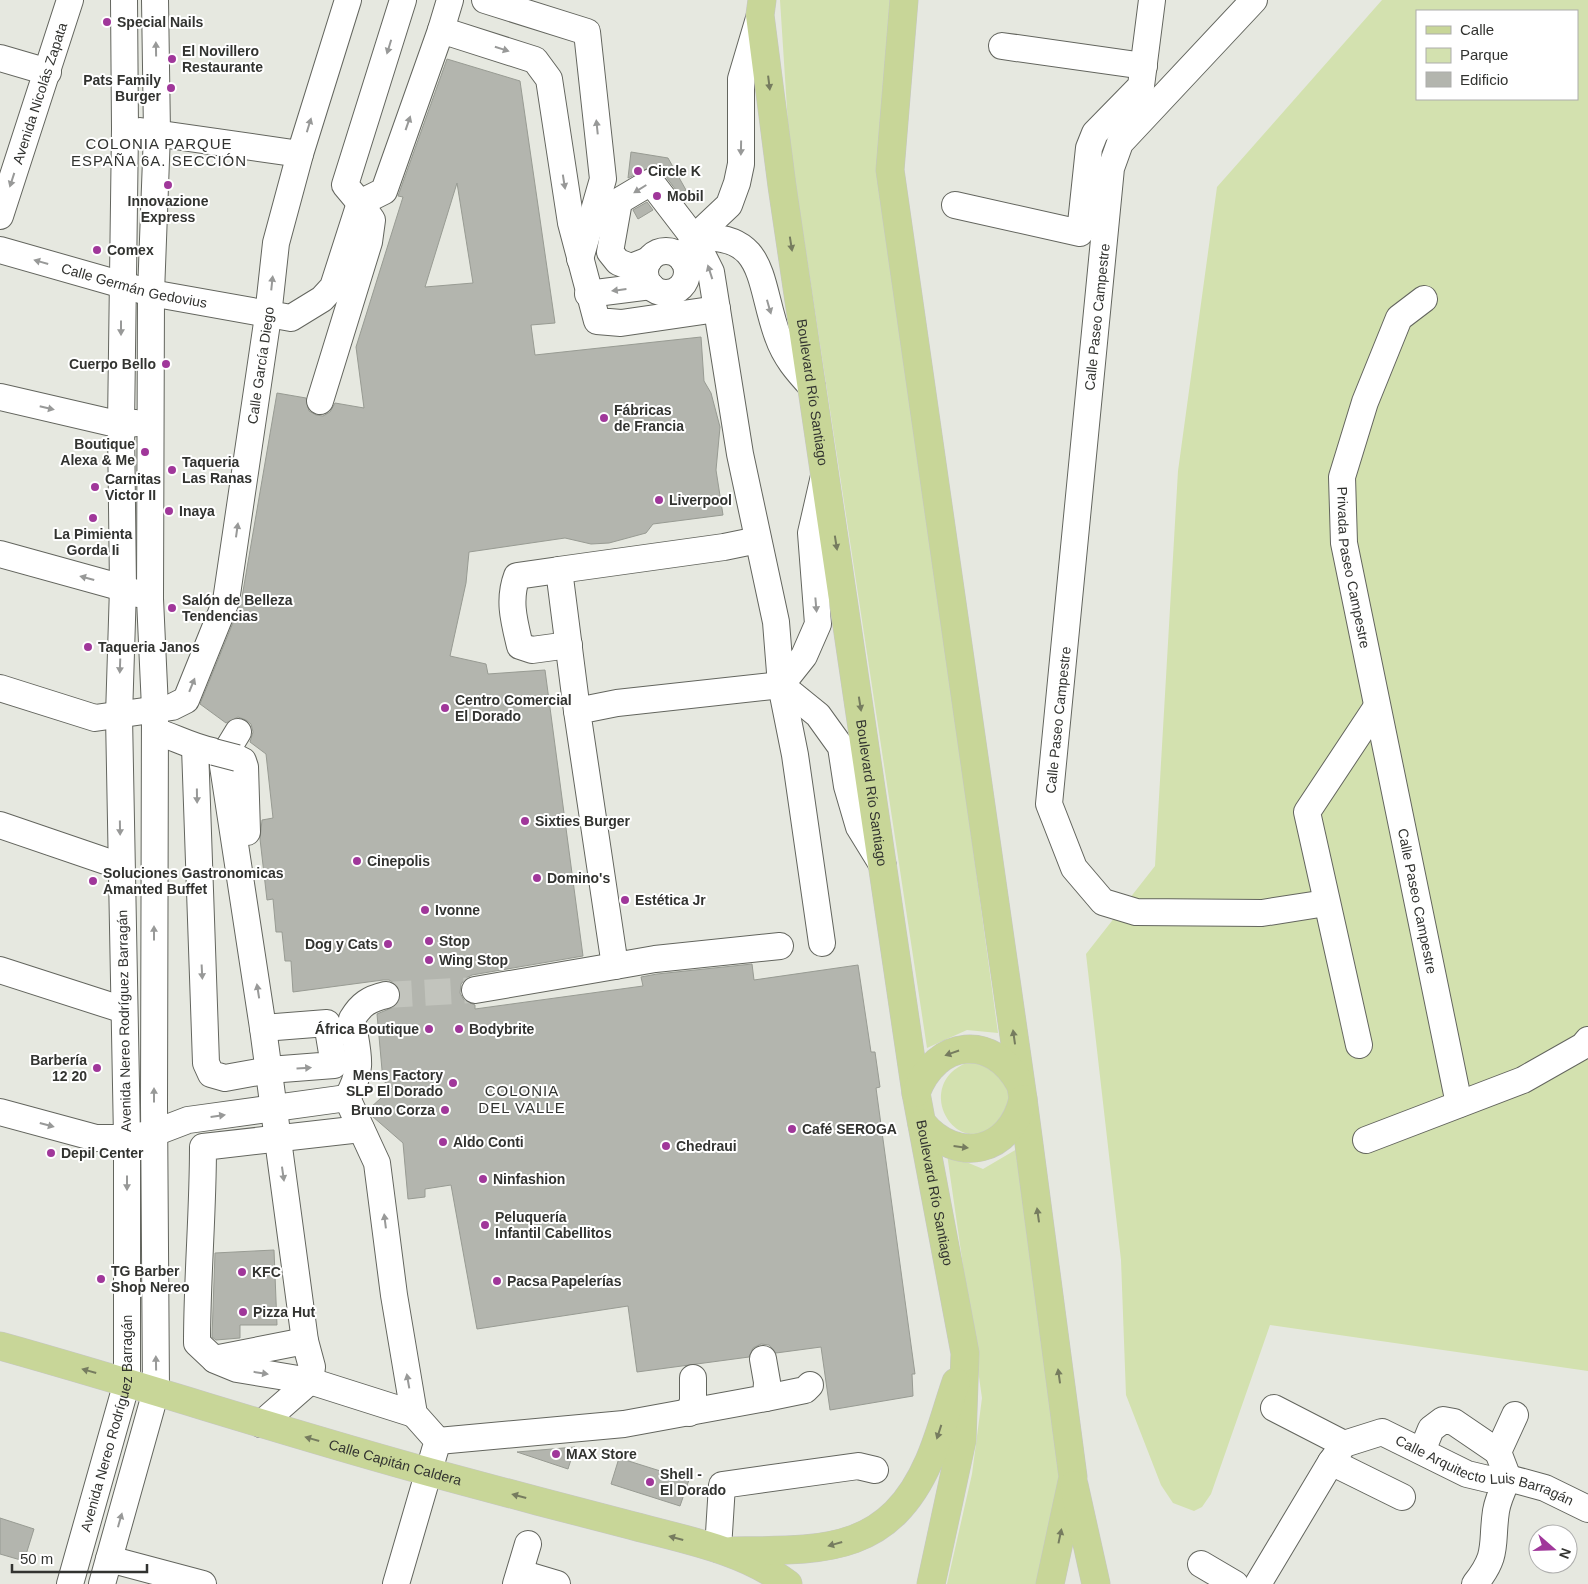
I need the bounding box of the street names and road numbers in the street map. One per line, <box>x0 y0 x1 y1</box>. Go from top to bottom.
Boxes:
street label: Avenida Nicolás Zapata <box>9 20 70 166</box>
street label: Calle Paseo Campestre <box>1081 242 1113 391</box>
street label: Calle Germán Gedovius <box>60 260 208 311</box>
street label: Calle García Diego <box>244 306 277 425</box>
street label: Boulevard Río Santiago <box>794 318 831 467</box>
street label: Privada Paseo Campestre <box>1334 486 1373 650</box>
street label: Calle Paseo Campestre <box>1042 645 1074 794</box>
street label: Boulevard Río Santiago <box>853 718 890 867</box>
street label: Calle Paseo Campestre <box>1395 827 1440 975</box>
street label: Avenida Nereo Rodríguez Barragán <box>114 910 134 1132</box>
street label: Boulevard Río Santiago <box>913 1119 956 1267</box>
street label: Avenida Nereo Rodríguez Barragán <box>77 1315 135 1534</box>
street label: Calle Arquitecto Luis Barragán <box>1393 1432 1576 1509</box>
street label: Calle Capitán Caldera <box>327 1436 464 1489</box>

